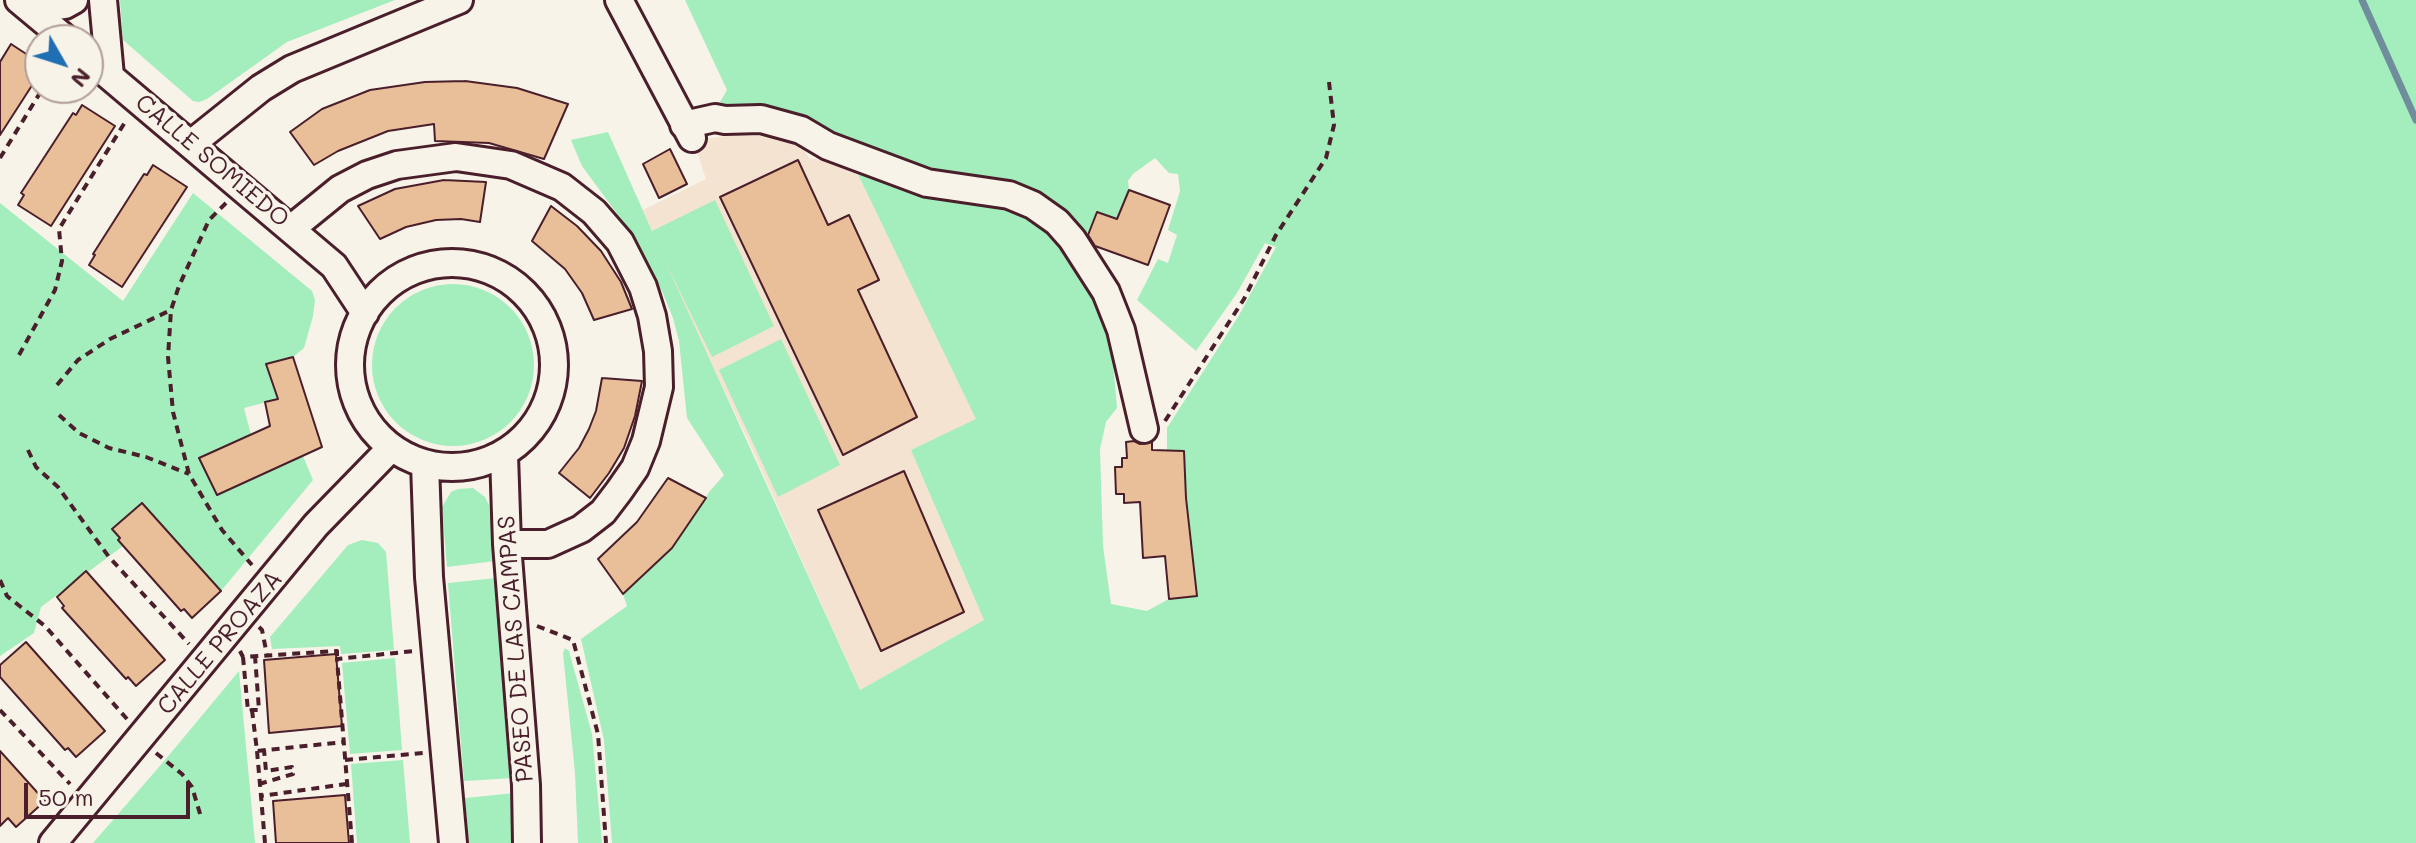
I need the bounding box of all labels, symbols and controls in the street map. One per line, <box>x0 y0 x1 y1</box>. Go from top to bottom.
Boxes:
north arrow <box>24 24 104 104</box>
text: N <box>65 63 98 94</box>
street label: CALLE SOMIEDO <box>129 88 295 234</box>
street label: PASEO DE LAS CAMPAS <box>492 515 540 783</box>
street label: CALLE PROAZA <box>151 565 289 721</box>
scale bar <box>28 767 194 817</box>
text: 50 m <box>38 781 94 812</box>

